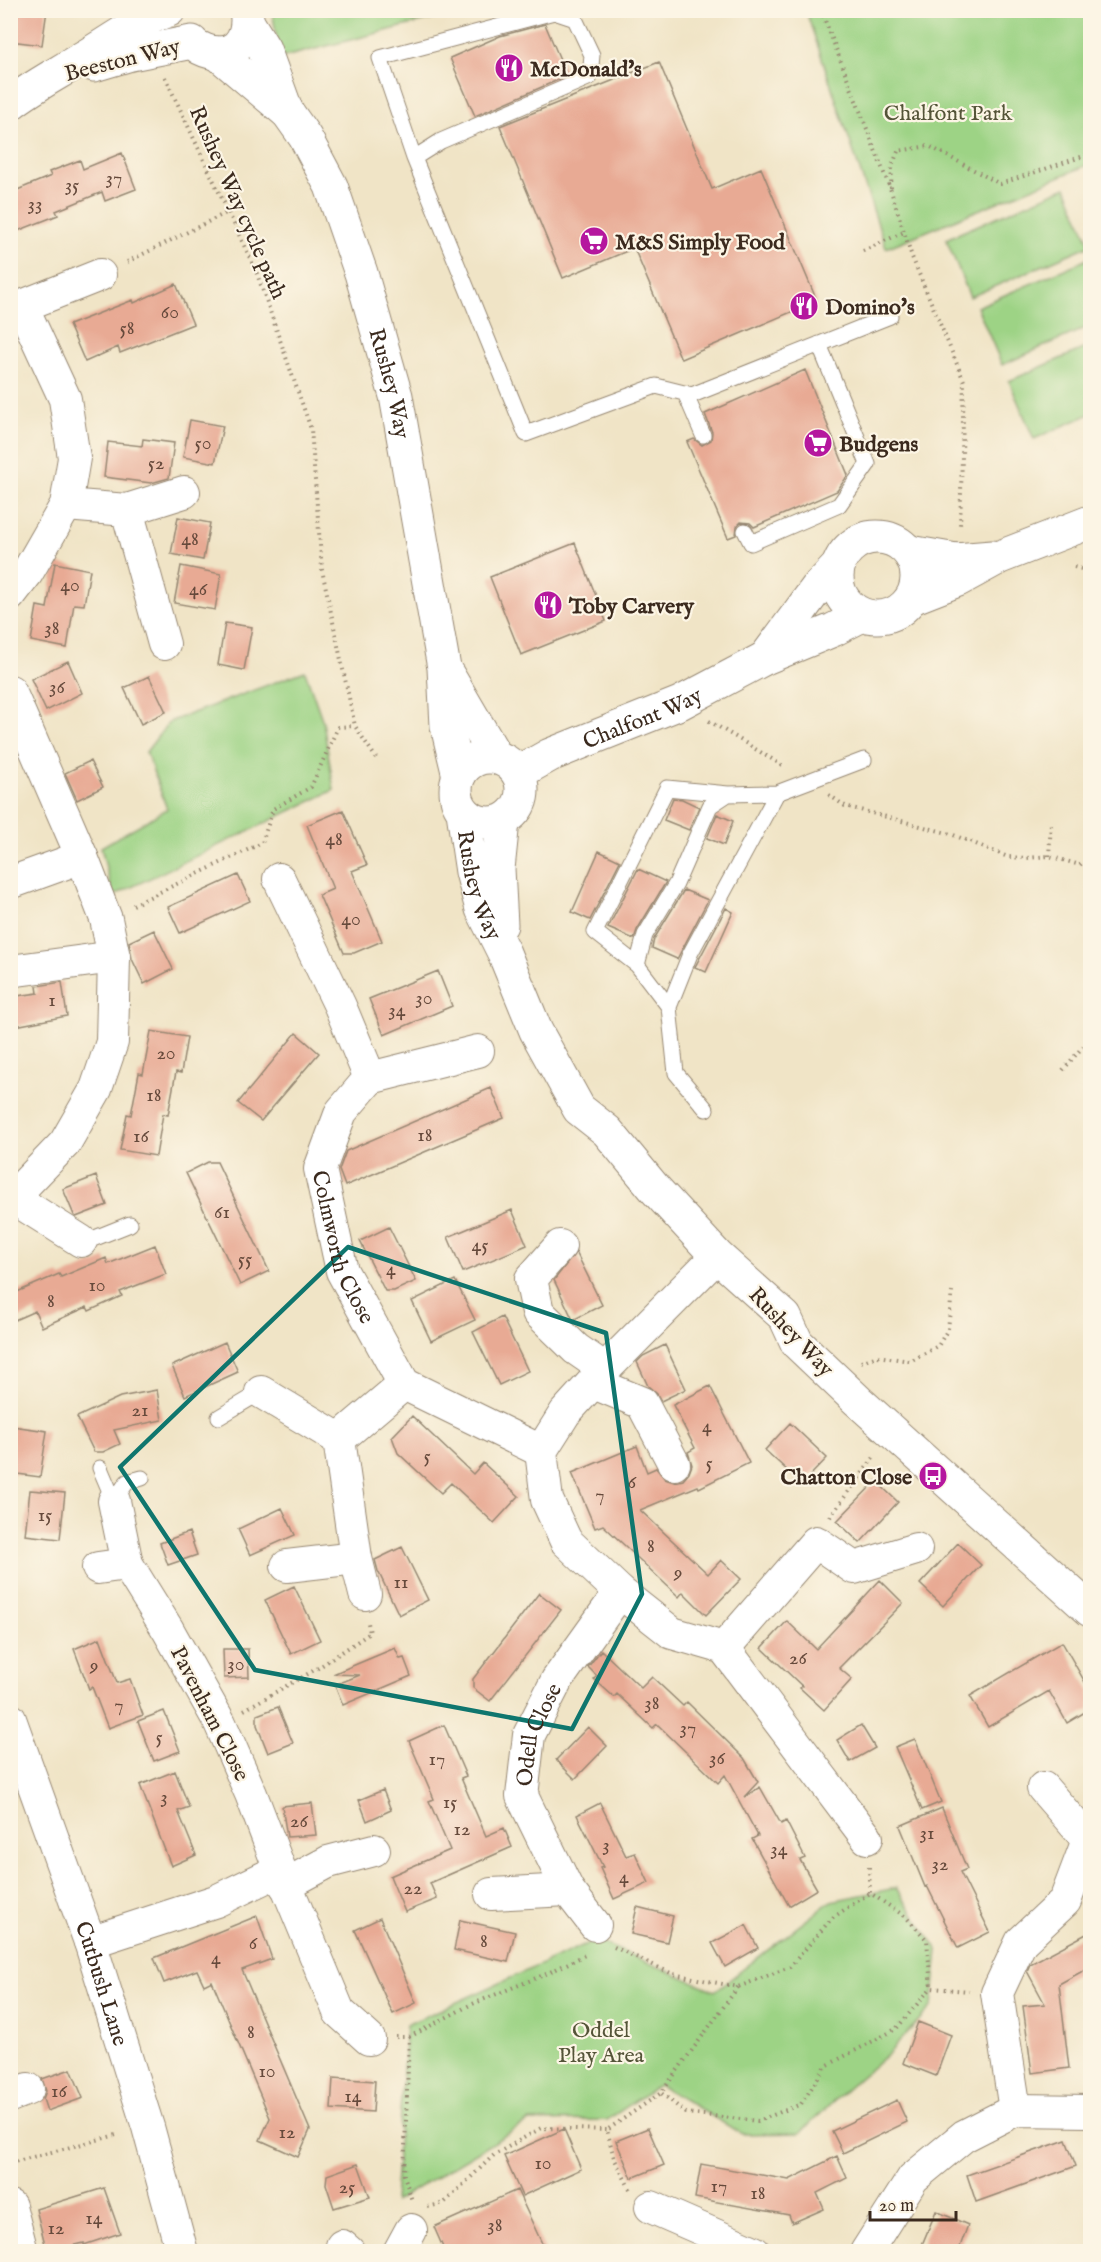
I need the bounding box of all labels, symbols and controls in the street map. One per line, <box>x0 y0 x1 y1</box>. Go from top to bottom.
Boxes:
street label: Beeston Way <box>62 33 183 89</box>
restaurant icon: McDonald's <box>493 52 525 84</box>
place label: McDonald's <box>530 56 642 84</box>
park label: Chalfont Park <box>884 100 1012 128</box>
street label: Rushey Way cycle path <box>182 102 293 304</box>
house number: 37 <box>106 166 122 191</box>
house number: 35 <box>65 173 79 198</box>
house number: 33 <box>28 192 42 217</box>
supermarket icon: M&S Simply Food <box>578 225 610 257</box>
place label: M&S Simply Food <box>615 229 786 257</box>
restaurant icon: Domino's <box>788 290 820 322</box>
place label: Domino's <box>825 294 915 322</box>
house number: 60 <box>161 300 179 325</box>
house number: 58 <box>119 316 135 341</box>
street label: Rushey Way <box>361 325 415 441</box>
supermarket icon: Budgens <box>802 427 834 459</box>
house number: 50 <box>195 431 212 456</box>
place label: Budgens <box>839 431 918 459</box>
house number: 52 <box>148 451 164 476</box>
house number: 48 <box>181 527 199 552</box>
house number: 40 <box>60 573 80 598</box>
house number: 46 <box>189 577 208 602</box>
restaurant icon: Toby Carvery <box>532 589 564 621</box>
place label: Toby Carvery <box>568 593 695 621</box>
house number: 38 <box>44 616 60 641</box>
house number: 36 <box>49 675 66 700</box>
street label: Chalfont Way <box>579 682 708 756</box>
house number: 48 <box>325 827 343 852</box>
street label: Rushey Way <box>450 829 507 945</box>
house number: 40 <box>341 907 361 932</box>
house number: 30 <box>415 986 433 1011</box>
house number: 1 <box>48 988 56 1013</box>
house number: 34 <box>388 998 406 1023</box>
house number: 20 <box>156 1041 176 1066</box>
house number: 18 <box>146 1083 162 1108</box>
house number: 18 <box>417 1123 433 1148</box>
house number: 16 <box>133 1124 150 1149</box>
street label: Colmworth Close <box>305 1168 380 1329</box>
house number: 61 <box>214 1200 230 1225</box>
house number: 45 <box>472 1233 488 1258</box>
house number: 55 <box>238 1247 252 1272</box>
house number: 4 <box>386 1257 396 1282</box>
house number: 10 <box>88 1273 106 1298</box>
street label: Rushey Way <box>742 1282 839 1383</box>
house number: 8 <box>47 1289 55 1314</box>
house number: 21 <box>132 1398 148 1423</box>
house number: 4 <box>702 1414 712 1439</box>
house number: 5 <box>423 1444 431 1469</box>
house number: 5 <box>705 1451 713 1476</box>
bus stop icon: Chatton Close <box>917 1460 949 1492</box>
place label: Chatton Close <box>780 1464 912 1492</box>
house number: 6 <box>628 1470 637 1495</box>
house number: 7 <box>595 1483 605 1508</box>
house number: 15 <box>38 1503 52 1528</box>
house number: 8 <box>647 1534 655 1559</box>
house number: 9 <box>673 1560 682 1585</box>
house number: 11 <box>394 1570 408 1595</box>
street label: Pavenham Close <box>163 1642 255 1786</box>
house number: 26 <box>789 1646 807 1671</box>
house number: 30 <box>227 1652 245 1677</box>
house number: 9 <box>89 1653 98 1678</box>
street label: Odell Close <box>511 1679 569 1788</box>
house number: 38 <box>644 1691 660 1716</box>
house number: 7 <box>114 1693 124 1718</box>
house number: 37 <box>680 1716 696 1741</box>
house number: 5 <box>155 1725 163 1750</box>
house number: 36 <box>709 1746 726 1771</box>
house number: 17 <box>429 1747 445 1772</box>
house number: 3 <box>160 1785 168 1810</box>
house number: 15 <box>443 1790 457 1815</box>
house number: 26 <box>290 1809 308 1834</box>
house number: 12 <box>454 1817 470 1842</box>
house number: 31 <box>920 1821 934 1846</box>
house number: 3 <box>602 1833 610 1858</box>
house number: 34 <box>770 1837 788 1862</box>
house number: 32 <box>932 1852 948 1877</box>
house number: 4 <box>619 1865 629 1890</box>
house number: 22 <box>404 1876 422 1901</box>
street label: Cutbush Lane <box>68 1918 134 2049</box>
house number: 8 <box>480 1929 488 1954</box>
house number: 6 <box>249 1931 258 1956</box>
house number: 4 <box>211 1946 221 1971</box>
park label: Oddel Play Area <box>558 2017 645 2070</box>
house number: 8 <box>247 2020 255 2045</box>
house number: 10 <box>258 2059 276 2084</box>
house number: 16 <box>51 2079 68 2104</box>
house number: 14 <box>344 2084 362 2109</box>
house number: 12 <box>279 2120 295 2145</box>
house number: 10 <box>534 2151 552 2176</box>
house number: 17 <box>711 2174 727 2199</box>
house number: 25 <box>339 2175 355 2200</box>
house number: 18 <box>750 2181 766 2206</box>
scale bar <box>870 2184 956 2222</box>
text: 20 m <box>879 2195 914 2218</box>
house number: 14 <box>85 2206 103 2231</box>
house number: 38 <box>487 2213 503 2238</box>
house number: 12 <box>48 2216 64 2241</box>

